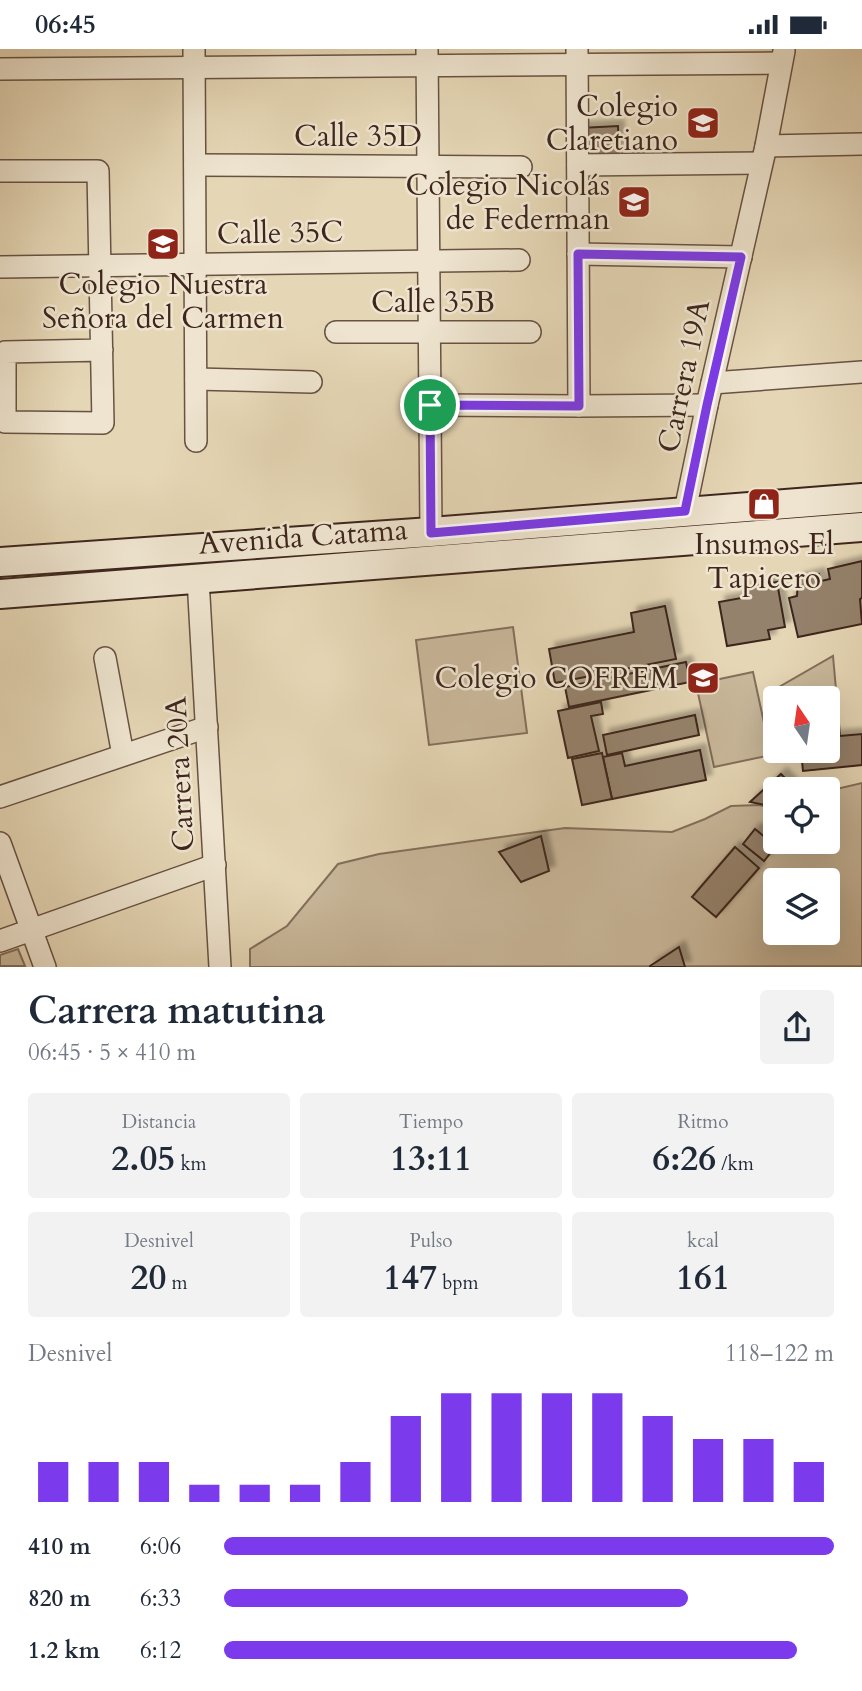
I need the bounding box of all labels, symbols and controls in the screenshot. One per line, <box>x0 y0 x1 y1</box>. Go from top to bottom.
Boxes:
text: 06:45 <box>35 7 96 42</box>
place label: Colegio Claretiano <box>546 86 678 161</box>
school or university icon: Colegio Claretiano <box>684 104 722 142</box>
street label: Calle 35D <box>294 116 422 157</box>
place label: Colegio Nicolás de Federman <box>406 165 610 240</box>
school or university icon: Colegio Nicolás de Federman <box>615 183 653 221</box>
street label: Calle 35C <box>216 211 344 255</box>
school or university icon: Colegio Nuestra Señora del Carmen <box>144 225 182 263</box>
place label: Colegio Nuestra Señora del Carmen <box>42 264 284 339</box>
street label: Calle 35B <box>371 282 495 323</box>
street label: Carrera 19A <box>648 295 720 456</box>
pin <box>400 375 460 435</box>
icon: arrive <box>411 386 449 424</box>
shop icon: Insumos El Tapicero <box>745 485 783 523</box>
street label: Avenida Catama <box>197 509 409 565</box>
place label: Insumos El Tapicero <box>694 524 834 599</box>
place label: Colegio COFREM <box>435 658 678 699</box>
school or university icon: Colegio COFREM <box>684 659 722 697</box>
north arrow <box>763 686 840 763</box>
map controls <box>763 686 840 945</box>
street label: Carrera 20A <box>155 695 205 853</box>
button: locate <box>763 777 840 854</box>
button: layers <box>763 868 840 945</box>
text: Carrera matutina <box>28 985 326 1037</box>
button: share <box>760 990 834 1064</box>
text: 06:45 · 5 × 410 m <box>28 1037 196 1068</box>
text: Distancia <box>122 1109 196 1135</box>
text: Tiempo <box>399 1109 463 1135</box>
text: Ritmo <box>678 1109 728 1135</box>
text: 2.05 <box>111 1135 175 1183</box>
text: 13:11 <box>390 1135 472 1183</box>
text: 6:26 <box>652 1135 716 1183</box>
text: km <box>175 1151 207 1177</box>
text: /km <box>716 1151 754 1177</box>
text: Desnivel <box>124 1228 194 1254</box>
text: Pulso <box>409 1228 453 1254</box>
text: kcal <box>687 1228 719 1254</box>
text: 20 <box>130 1254 166 1302</box>
text: 147 <box>383 1254 437 1302</box>
text: 161 <box>676 1254 730 1302</box>
text: m <box>166 1270 188 1296</box>
text: bpm <box>437 1270 479 1296</box>
text: Desnivel <box>28 1338 112 1369</box>
text: 118–122 m <box>725 1338 834 1369</box>
text: 410 m <box>28 1531 91 1562</box>
text: 6:06 <box>140 1531 181 1562</box>
text: 820 m <box>28 1583 91 1614</box>
text: 6:33 <box>140 1583 181 1614</box>
text: 1.2 km <box>28 1635 100 1666</box>
text: 6:12 <box>140 1635 181 1666</box>

